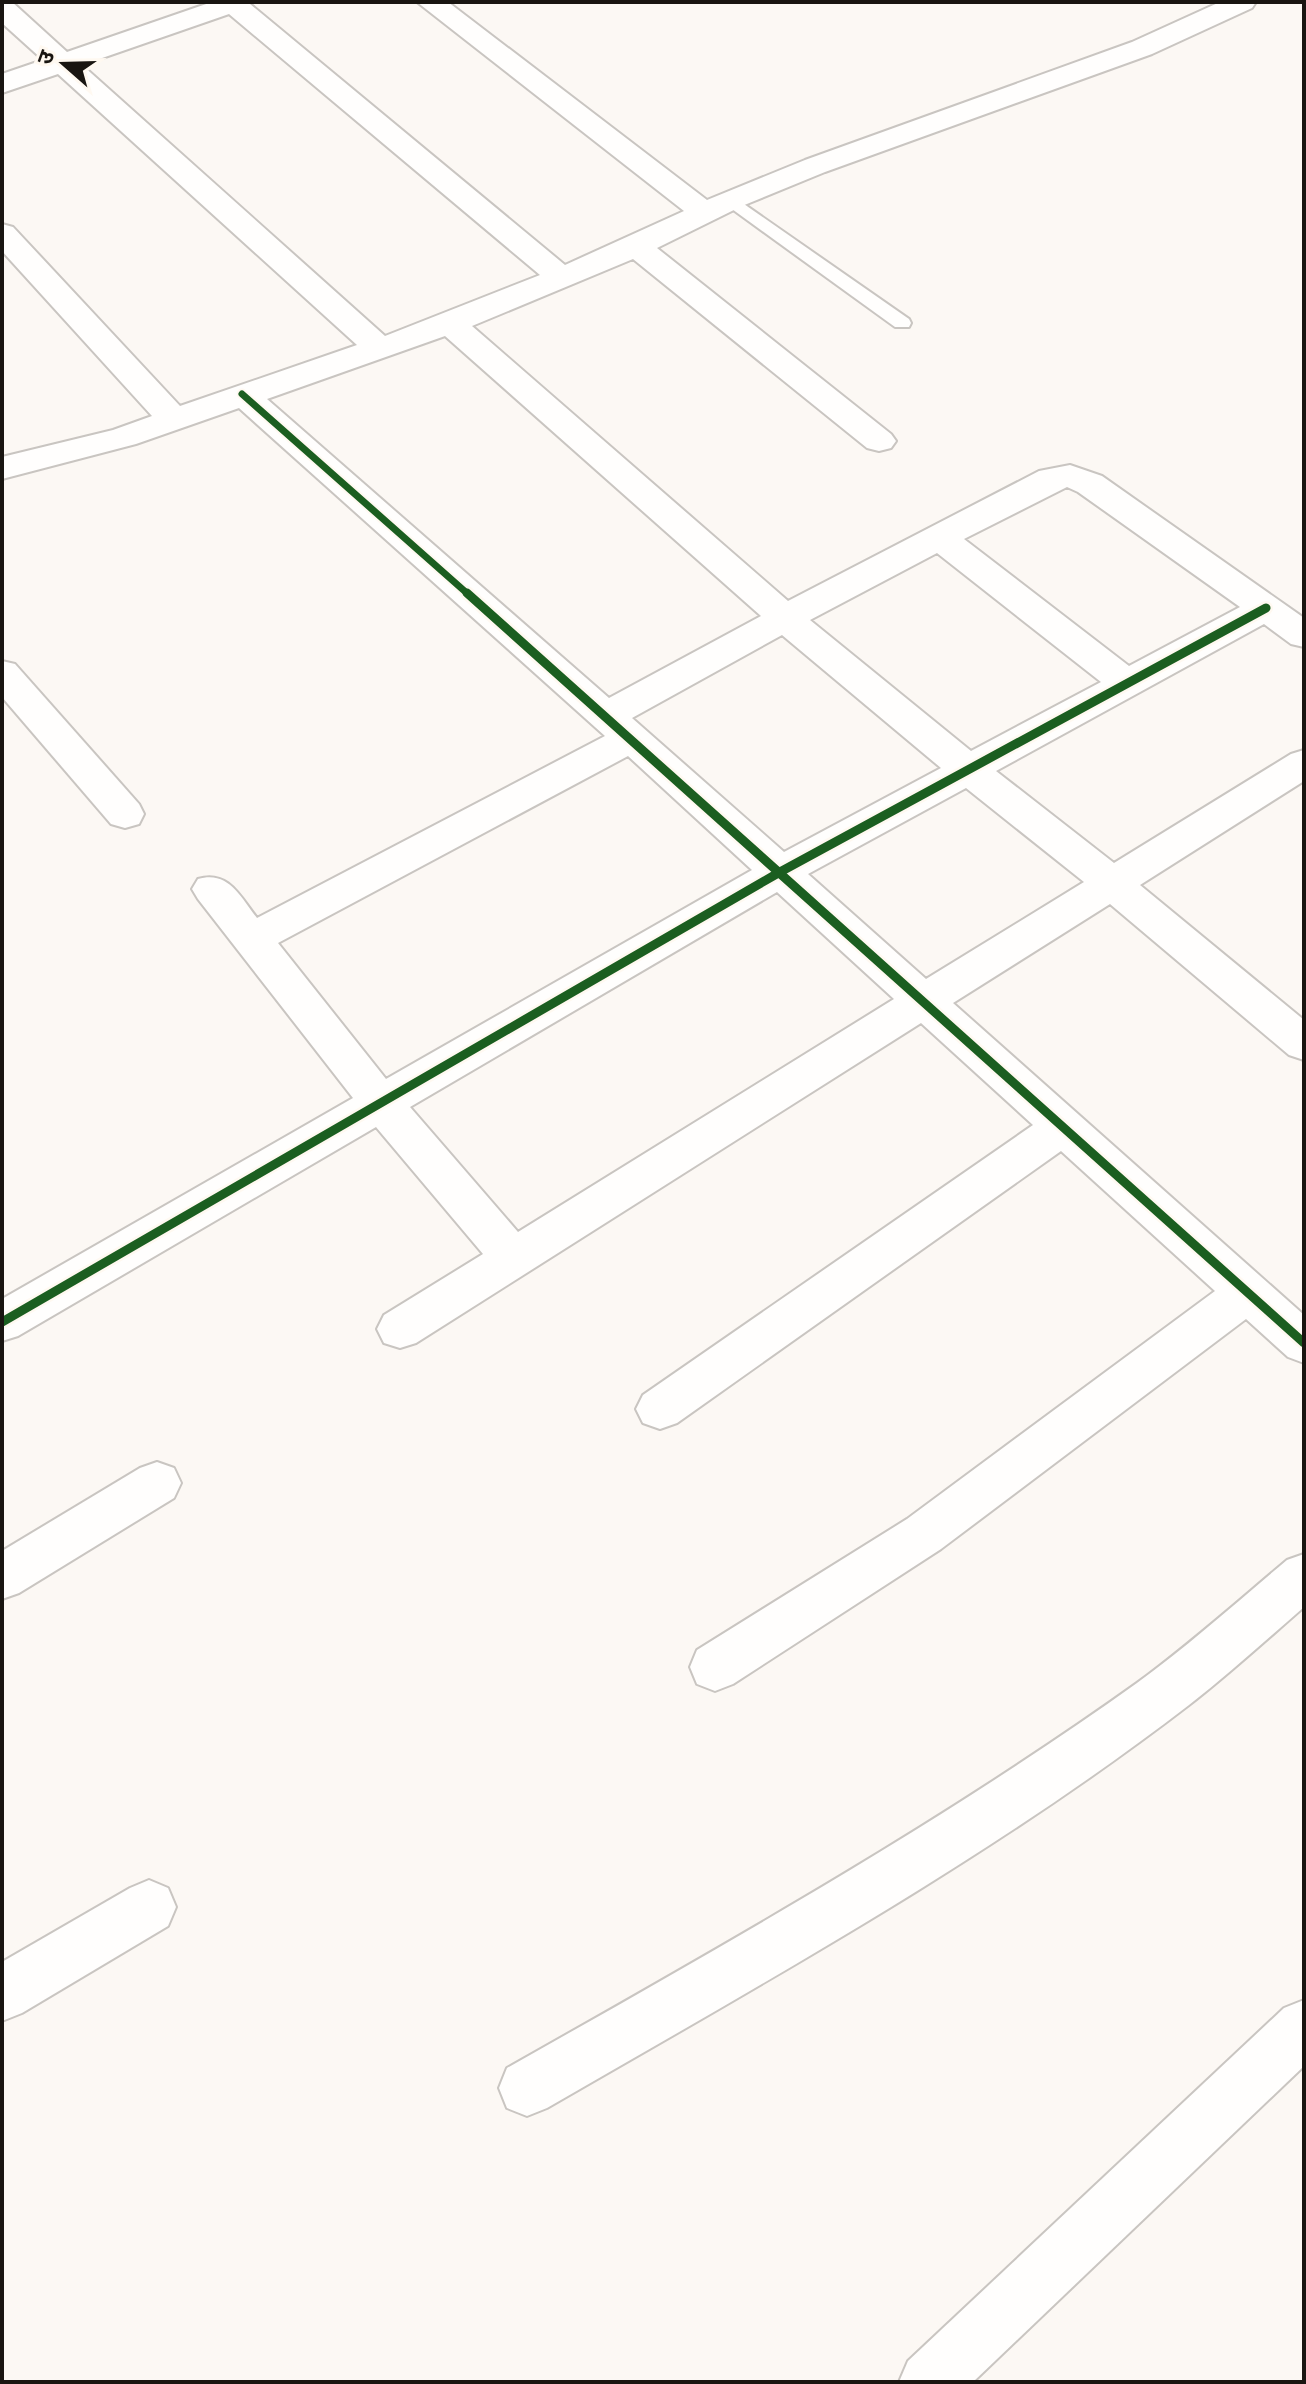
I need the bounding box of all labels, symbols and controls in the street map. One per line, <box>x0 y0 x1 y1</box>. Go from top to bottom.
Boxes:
north arrow <box>24 24 104 104</box>
text: उ <box>32 46 60 68</box>

